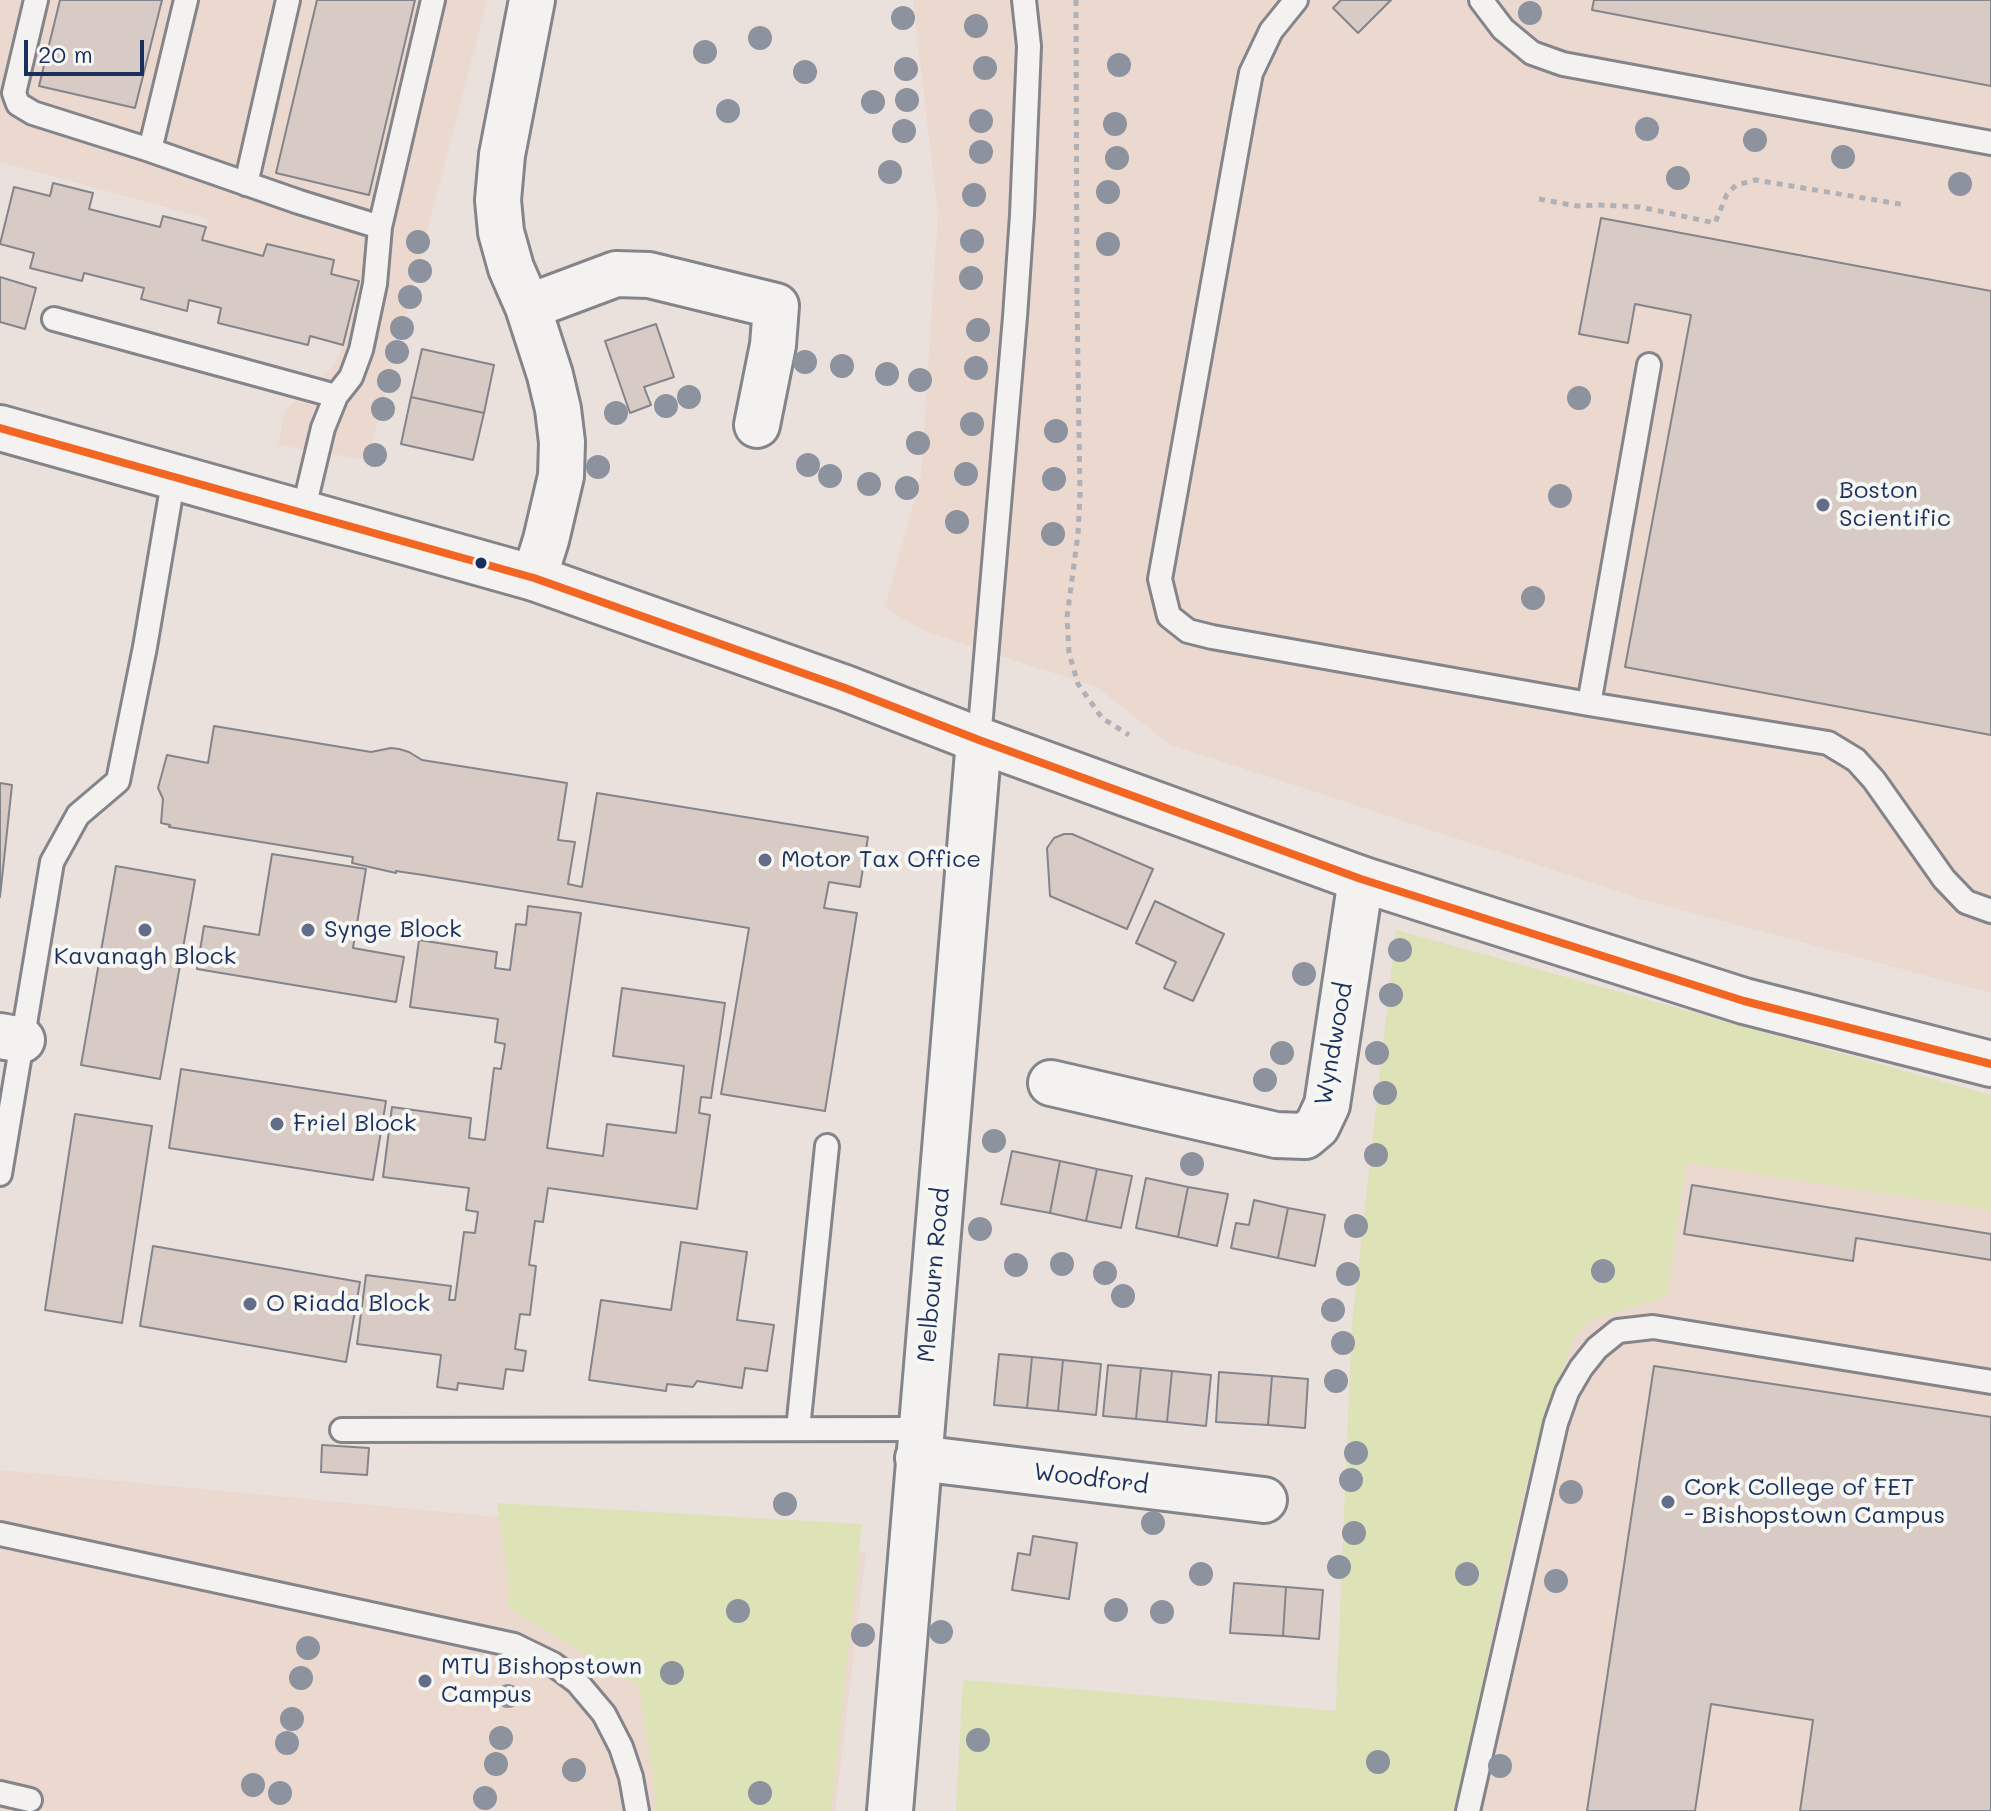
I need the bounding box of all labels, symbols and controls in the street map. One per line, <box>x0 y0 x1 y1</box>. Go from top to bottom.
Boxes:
scale bar <box>28 24 148 74</box>
text: 20 m <box>38 38 93 69</box>
place label: Boston Scientific <box>1839 477 1951 533</box>
marker: Boston Scientific <box>1814 496 1832 514</box>
unlabelled marker <box>473 555 489 571</box>
place label: Motor Tax Office <box>781 846 981 874</box>
marker: Motor Tax Office <box>756 851 774 869</box>
place label: Synge Block <box>324 916 462 944</box>
marker: Kavanagh Block <box>136 921 154 939</box>
marker: Synge Block <box>299 921 317 939</box>
place label: Kavanagh Block <box>54 943 236 971</box>
street label: Wyndwood <box>1309 980 1359 1108</box>
place label: Friel Block <box>293 1110 416 1138</box>
marker: Friel Block <box>268 1115 286 1133</box>
street label: Melbourn Road <box>912 1186 956 1364</box>
place label: O Riada Block <box>266 1290 430 1318</box>
marker: O Riada Block <box>241 1295 259 1313</box>
street label: Woodford <box>1032 1458 1150 1500</box>
place label: Cork College of FET - Bishopstown Campus <box>1684 1474 1945 1530</box>
marker: Cork College of FET - Bishopstown Campus <box>1659 1493 1677 1511</box>
place label: MTU Bishopstown Campus <box>441 1653 642 1709</box>
marker: MTU Bishopstown Campus <box>416 1672 434 1690</box>

